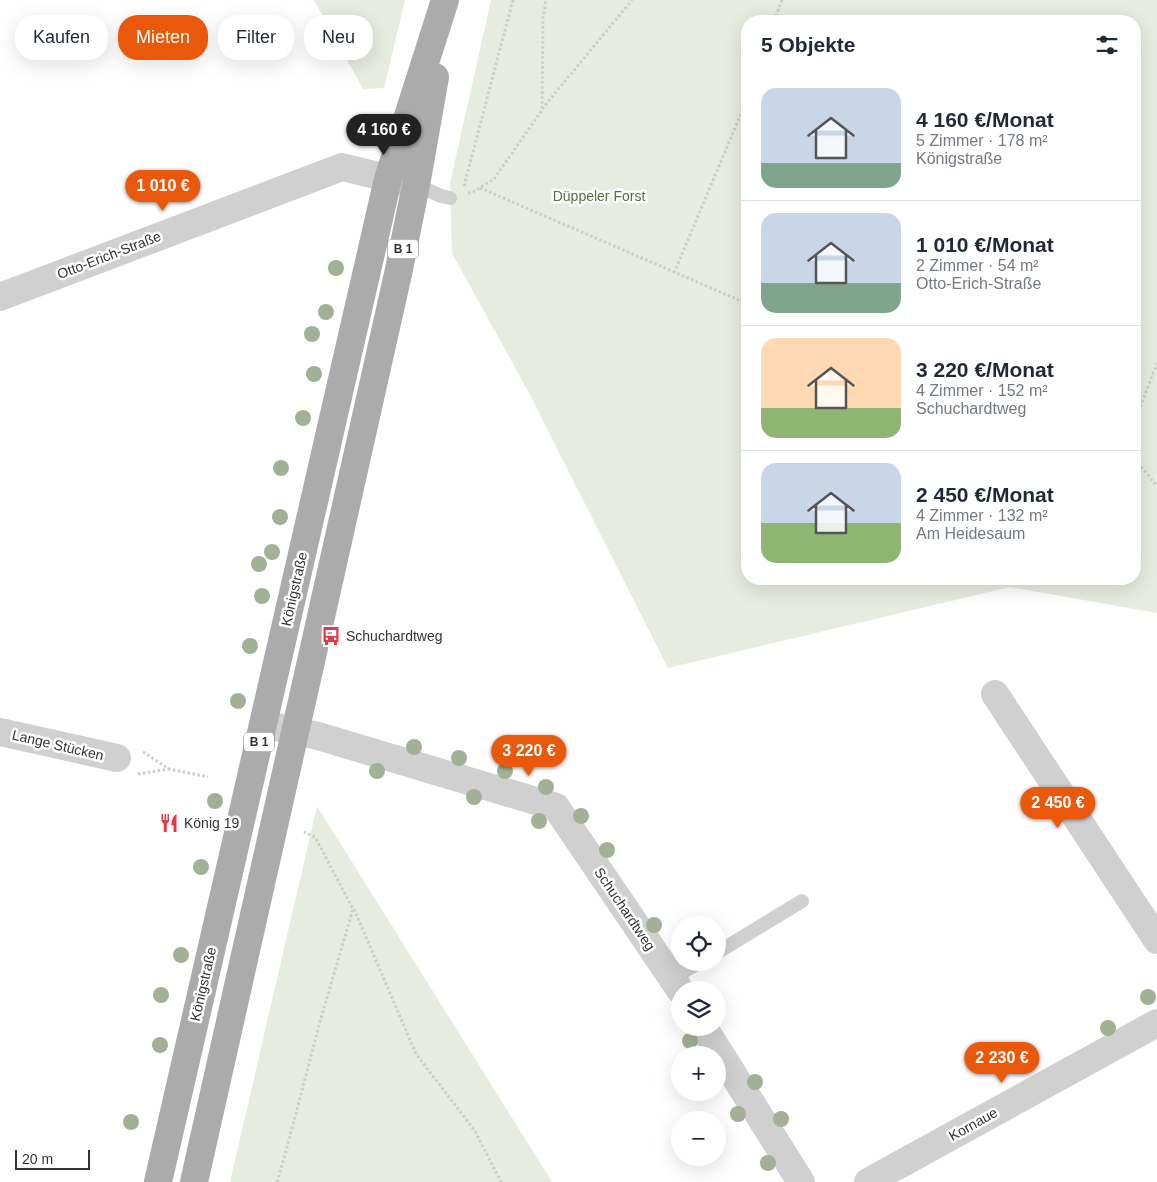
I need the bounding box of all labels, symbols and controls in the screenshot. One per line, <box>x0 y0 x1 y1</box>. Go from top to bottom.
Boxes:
chip: Kaufen <box>15 15 108 60</box>
chip: Mieten <box>118 15 208 60</box>
chip: Filter <box>218 15 294 60</box>
chip: Neu <box>304 15 373 60</box>
icon: filters <box>1093 31 1121 59</box>
text: 5 Objekte <box>761 33 856 56</box>
icon: home <box>801 108 861 168</box>
text: 4 160 €/Monat <box>916 108 1054 131</box>
pin: 4 160 € <box>338 114 430 156</box>
text: 4 160 € <box>357 121 411 138</box>
text: 5 Zimmer · 178 m² <box>916 132 1048 149</box>
text: Königstraße <box>916 150 1002 167</box>
pin: 1 010 € <box>117 170 209 212</box>
text: 1 010 € <box>136 177 190 194</box>
park label: Düppeler Forst <box>553 188 645 204</box>
street label: Otto-Erich-Straße <box>55 228 163 282</box>
icon: home <box>801 233 861 293</box>
text: 1 010 €/Monat <box>916 233 1054 256</box>
road number: B 1 <box>388 240 418 258</box>
text: 2 Zimmer · 54 m² <box>916 257 1039 274</box>
text: Otto-Erich-Straße <box>916 275 1041 292</box>
icon: home <box>801 358 861 418</box>
text: 3 220 €/Monat <box>916 358 1054 381</box>
text: 4 Zimmer · 152 m² <box>916 382 1048 399</box>
text: Schuchardtweg <box>916 400 1026 417</box>
icon: home <box>801 483 861 543</box>
text: 2 450 €/Monat <box>916 483 1054 506</box>
text: 4 Zimmer · 132 m² <box>916 507 1048 524</box>
text: Am Heidesaum <box>916 525 1025 542</box>
street label: Königstraße <box>278 550 310 628</box>
bus stop icon: Schuchardtweg <box>320 625 342 647</box>
place label: Schuchardtweg <box>346 628 443 644</box>
street label: Lange Stücken <box>11 727 105 763</box>
road number: B 1 <box>244 732 274 752</box>
pin: 3 220 € <box>483 734 575 777</box>
text: 3 220 € <box>502 742 556 759</box>
pin: 2 450 € <box>1012 786 1104 829</box>
text: 2 450 € <box>1031 794 1085 811</box>
restaurant icon: König 19 <box>158 812 180 834</box>
place label: König 19 <box>184 815 239 831</box>
street label: Schuchardtweg <box>591 865 659 953</box>
map controls <box>671 916 726 1166</box>
button: locate <box>671 916 726 971</box>
street label: Königstraße <box>187 945 219 1023</box>
button: layers <box>671 981 726 1036</box>
pin: 2 230 € <box>956 1042 1048 1084</box>
button: + <box>671 1046 726 1101</box>
text: 2 230 € <box>975 1049 1029 1066</box>
street label: Kornaue <box>946 1104 1000 1144</box>
button: − <box>671 1111 726 1166</box>
scale bar <box>15 1147 90 1170</box>
text: 20 m <box>22 1151 53 1167</box>

